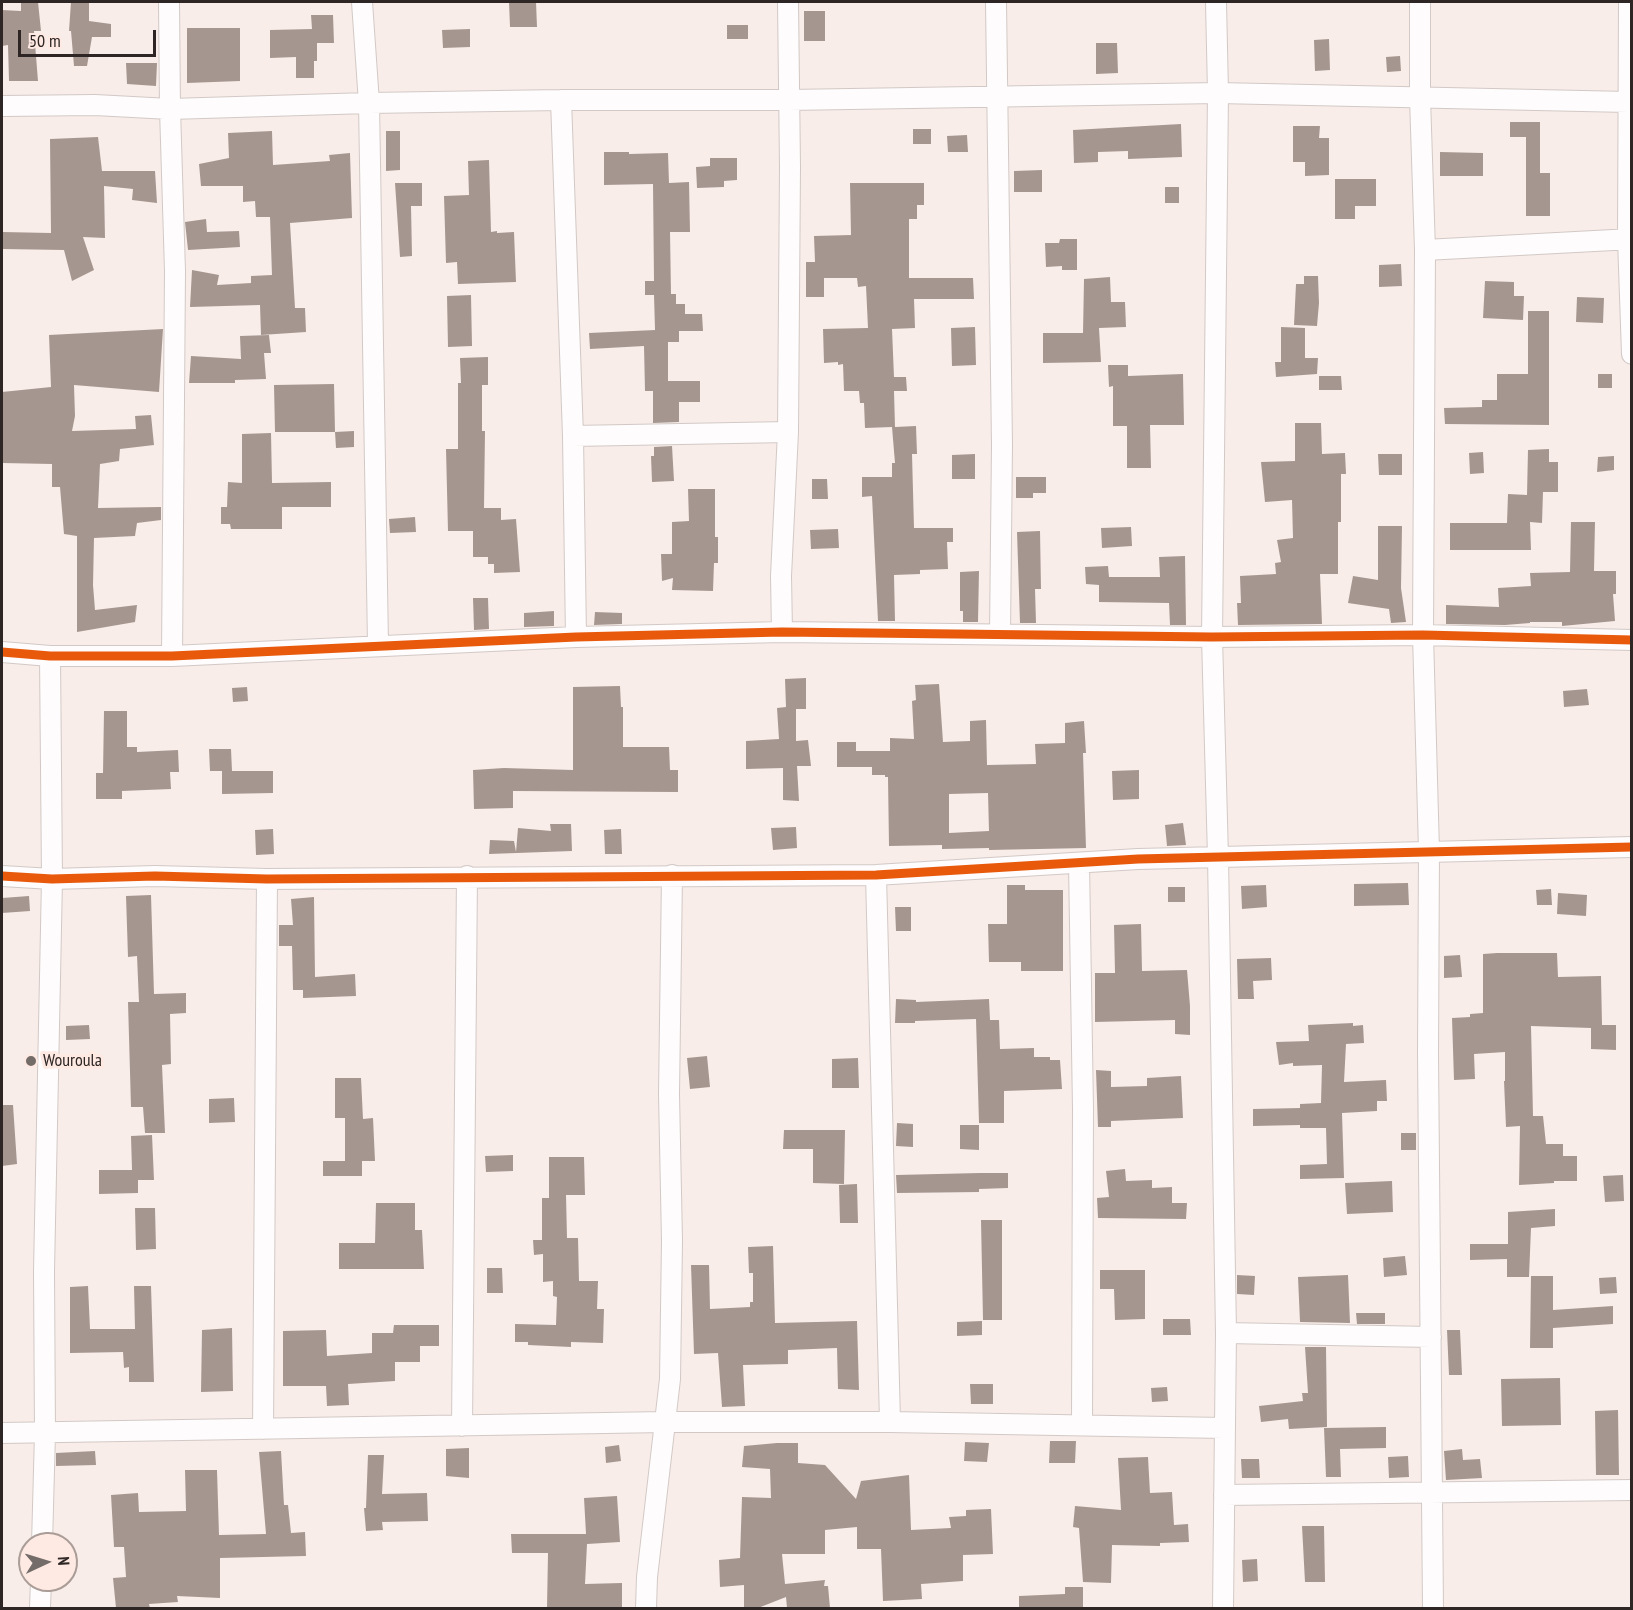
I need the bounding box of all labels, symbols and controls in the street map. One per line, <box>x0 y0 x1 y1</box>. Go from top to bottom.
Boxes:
scale bar <box>21 18 159 56</box>
text: 50 m <box>29 29 61 52</box>
place label: Wouroula <box>43 1050 102 1072</box>
marker: Wouroula <box>24 1054 38 1068</box>
north arrow <box>18 1532 78 1592</box>
text: N <box>54 1556 74 1566</box>

